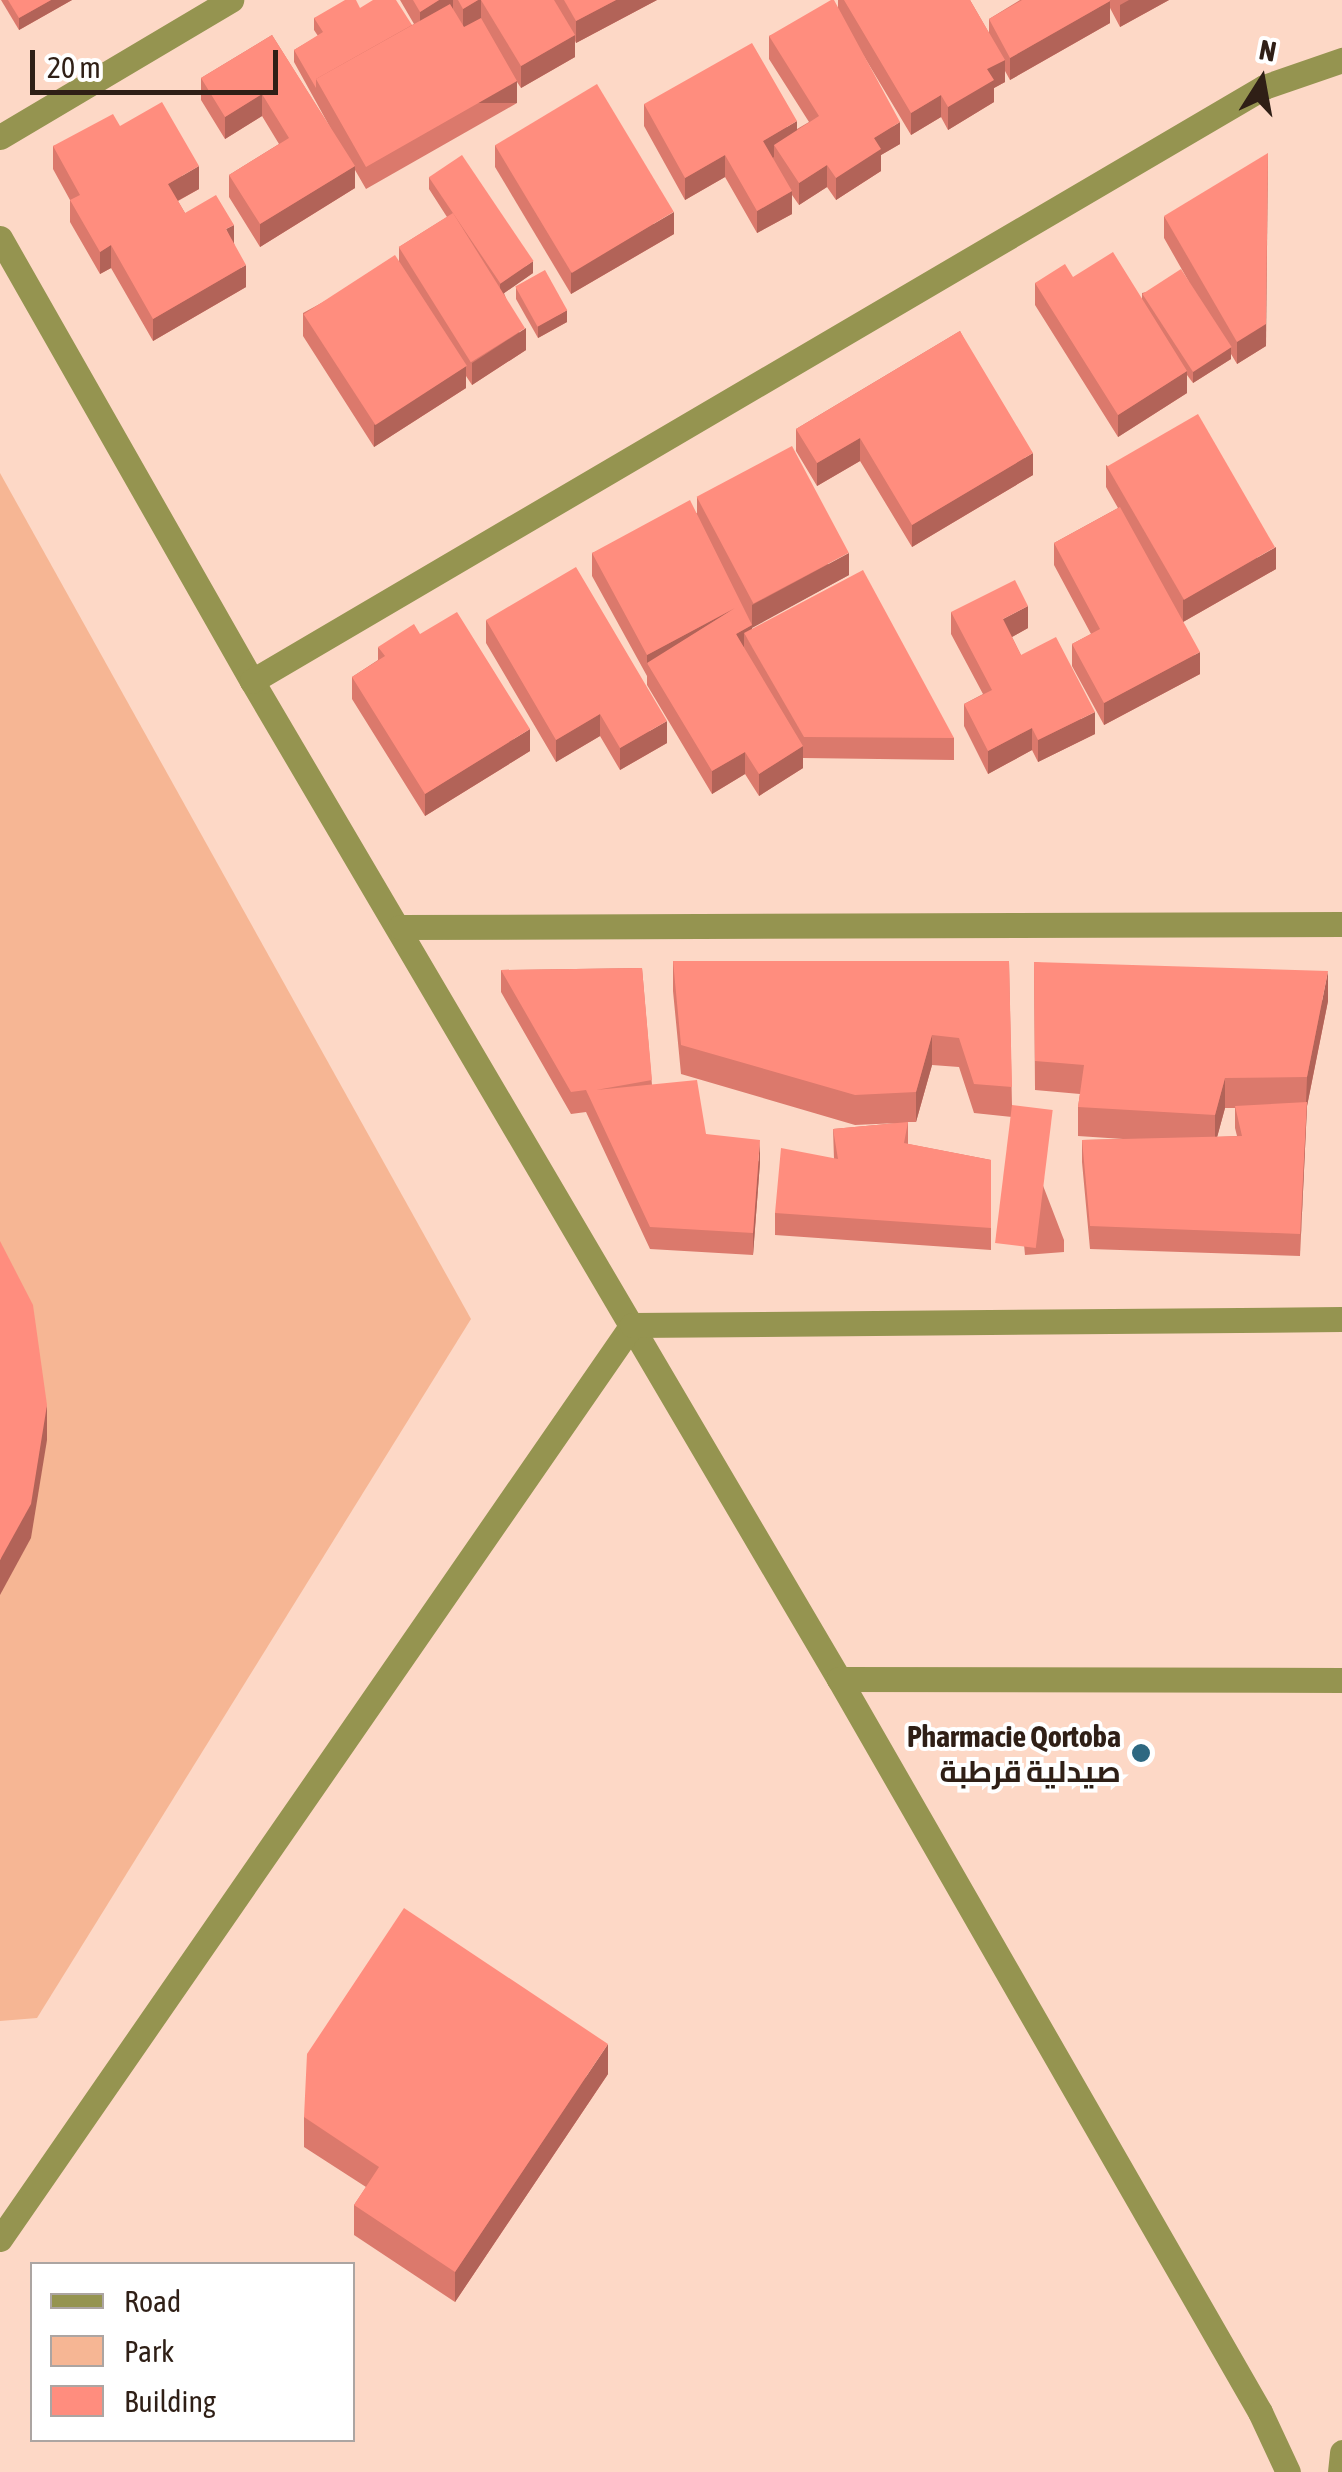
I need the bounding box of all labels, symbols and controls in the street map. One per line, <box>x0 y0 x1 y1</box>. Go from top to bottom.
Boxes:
scale bar <box>35 30 282 92</box>
north arrow <box>1212 30 1312 130</box>
text: N <box>1257 33 1279 68</box>
text: 20 m <box>47 50 101 84</box>
place label: Pharmacie Qortoba صيدلية قرطبة <box>907 1718 1121 1788</box>
marker: Pharmacie Qortoba صيدلية قرطبة <box>1130 1742 1152 1764</box>
legend <box>30 2262 355 2442</box>
text: Road <box>124 2284 181 2318</box>
text: Park <box>124 2334 174 2368</box>
text: Building <box>124 2384 216 2418</box>

